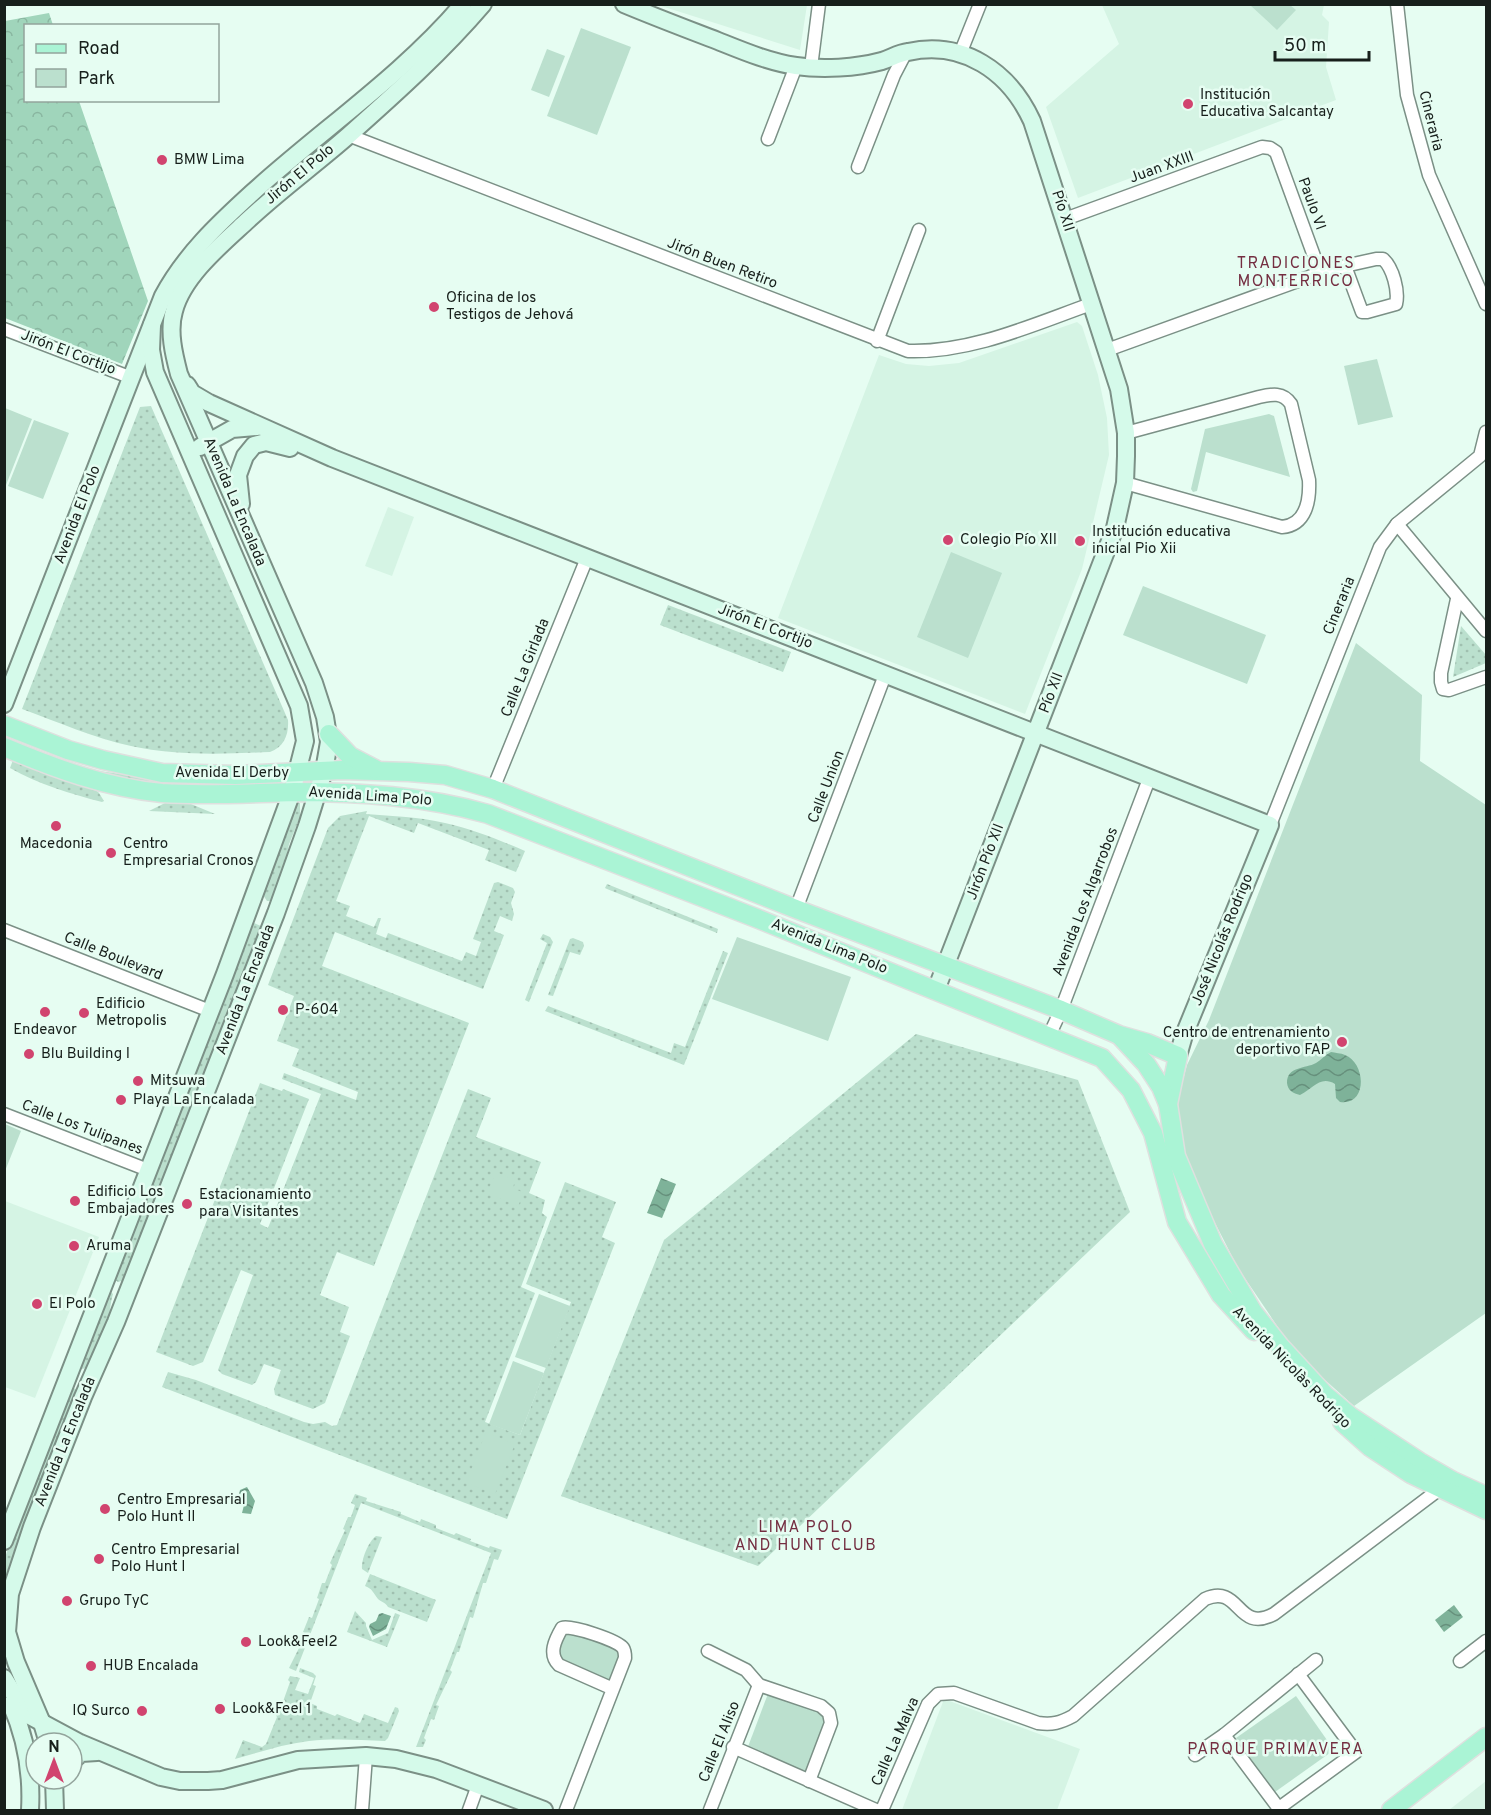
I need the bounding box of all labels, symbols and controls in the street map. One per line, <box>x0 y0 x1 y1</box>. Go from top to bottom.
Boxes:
legend <box>24 24 219 102</box>
scale bar <box>1275 24 1370 62</box>
text: 50 m <box>1284 35 1326 58</box>
text: Road <box>78 38 120 61</box>
text: Park <box>78 68 115 91</box>
place label: Institución Educativa Salcantay <box>1200 86 1334 122</box>
street label: Cineraria <box>1413 89 1447 153</box>
marker: Institución Educativa Salcantay <box>1181 97 1195 111</box>
street label: Jirón El Polo <box>262 141 338 209</box>
street label: Juan XXIII <box>1127 148 1197 188</box>
place label: BMW Lima <box>174 151 244 170</box>
marker: BMW Lima <box>155 153 169 167</box>
street label: Paulo VI <box>1293 175 1329 233</box>
street label: Pío XII <box>1046 188 1078 234</box>
street label: Jirón Buen Retiro <box>664 234 780 294</box>
district label: TRADICIONES MONTERRICO <box>1237 254 1355 292</box>
place label: Oficina de los Testigos de Jehová <box>446 289 573 325</box>
marker: Oficina de los Testigos de Jehová <box>427 300 441 314</box>
street label: Jirón El Cortijo <box>18 326 118 380</box>
street label: Avenida La Encalada <box>198 435 270 569</box>
street label: Avenida El Polo <box>51 463 105 567</box>
place label: Institución educativa inicial Pio Xii <box>1092 523 1231 559</box>
place label: Colegio Pío XII <box>960 531 1057 550</box>
marker: Colegio Pío XII <box>941 533 955 547</box>
marker: Institución educativa inicial Pio Xii <box>1073 534 1087 548</box>
street label: Cineraria <box>1320 574 1360 638</box>
street label: Jirón El Cortijo <box>715 600 815 654</box>
street label: Calle La Girlada <box>498 616 554 720</box>
street label: Pío XII <box>1036 670 1068 716</box>
street label: Calle Union <box>804 748 850 826</box>
street label: Avenida El Derby <box>175 764 289 783</box>
street label: Avenida Lima Polo <box>308 783 432 811</box>
marker: Macedonia <box>49 819 63 833</box>
street label: Jirón Pío XII <box>963 821 1009 903</box>
street label: Avenida Los Algarrobos <box>1049 825 1123 979</box>
place label: Macedonia <box>20 835 92 854</box>
place label: Centro Empresarial Cronos <box>123 835 254 871</box>
marker: Centro Empresarial Cronos <box>104 846 118 860</box>
street label: José Nicolás Rodrigo <box>1188 871 1258 1009</box>
street label: Avenida Lima Polo <box>768 915 890 979</box>
street label: Avenida La Encalada <box>212 922 280 1058</box>
street label: Calle Boulevard <box>61 929 165 985</box>
place label: Edificio Metropolis <box>96 995 167 1031</box>
place label: P-604 <box>295 1001 338 1020</box>
marker: P-604 <box>276 1003 290 1017</box>
marker: Endeavor <box>38 1005 52 1019</box>
marker: Edificio Metropolis <box>77 1006 91 1020</box>
place label: Endeavor <box>13 1021 77 1040</box>
place label: Centro de entrenamiento deportivo FAP <box>1163 1024 1330 1060</box>
marker: Centro de entrenamiento deportivo FAP <box>1335 1035 1349 1049</box>
place label: Blu Building I <box>41 1045 130 1064</box>
marker: Blu Building I <box>22 1047 36 1061</box>
place label: Mitsuwa <box>150 1072 205 1091</box>
marker: Mitsuwa <box>131 1074 145 1088</box>
place label: Playa La Encalada <box>133 1091 254 1110</box>
marker: Playa La Encalada <box>114 1093 128 1107</box>
street label: Calle Los Tulipanes <box>19 1096 145 1160</box>
place label: Edificio Los Embajadores <box>87 1183 175 1219</box>
place label: Estacionamiento para Visitantes <box>199 1186 311 1222</box>
marker: Edificio Los Embajadores <box>68 1194 82 1208</box>
marker: Estacionamiento para Visitantes <box>180 1197 194 1211</box>
place label: Aruma <box>86 1237 131 1256</box>
marker: Aruma <box>67 1239 81 1253</box>
place label: El Polo <box>49 1295 96 1314</box>
marker: El Polo <box>30 1297 44 1311</box>
street label: Avenida Nicolàs Rodrigo <box>1228 1303 1354 1433</box>
street label: Avenida La Encalada <box>31 1374 101 1510</box>
place label: Centro Empresarial Polo Hunt II <box>117 1491 246 1527</box>
marker: Centro Empresarial Polo Hunt II <box>98 1502 112 1516</box>
district label: LIMA POLO AND HUNT CLUB <box>735 1518 877 1556</box>
place label: Centro Empresarial Polo Hunt I <box>111 1541 240 1577</box>
marker: Centro Empresarial Polo Hunt I <box>92 1552 106 1566</box>
place label: Grupo TyC <box>79 1592 149 1611</box>
marker: Grupo TyC <box>60 1594 74 1608</box>
place label: Look&Feel2 <box>258 1633 338 1652</box>
marker: Look&Feel2 <box>239 1635 253 1649</box>
place label: HUB Encalada <box>103 1657 198 1676</box>
marker: HUB Encalada <box>84 1659 98 1673</box>
street label: Calle La Malva <box>868 1694 924 1790</box>
street label: Calle El Aliso <box>695 1699 745 1785</box>
place label: Look&Feel 1 <box>232 1700 312 1719</box>
place label: IQ Surco <box>72 1702 130 1721</box>
marker: Look&Feel 1 <box>213 1702 227 1716</box>
marker: IQ Surco <box>135 1704 149 1718</box>
north arrow <box>24 1731 84 1791</box>
text: N <box>48 1738 60 1758</box>
district label: PARQUE PRIMAVERA <box>1187 1740 1365 1760</box>

